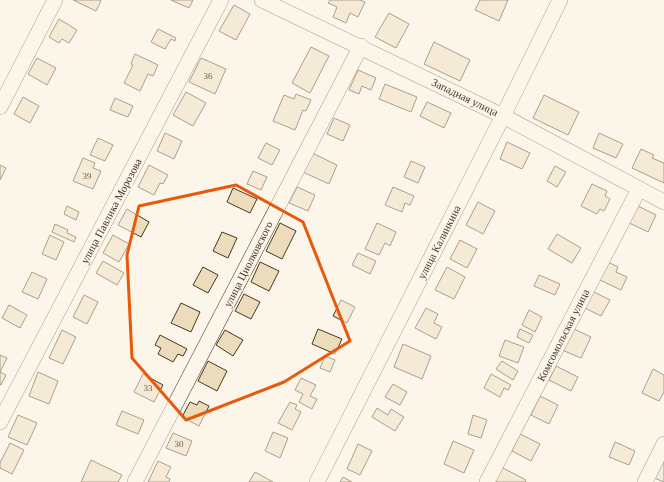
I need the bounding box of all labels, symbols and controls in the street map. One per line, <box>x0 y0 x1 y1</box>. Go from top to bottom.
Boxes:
house number: 36 <box>204 71 213 81</box>
street label: Западная улица <box>430 76 500 118</box>
street label: улица Павлика Морозова <box>78 156 144 266</box>
house number: 39 <box>83 171 92 181</box>
street label: улица Калинкина <box>415 203 463 281</box>
street label: улица Циолковского <box>221 219 275 309</box>
street label: Комсомольская улица <box>535 287 592 383</box>
house number: 33 <box>144 383 153 393</box>
house number: 30 <box>175 439 184 449</box>

